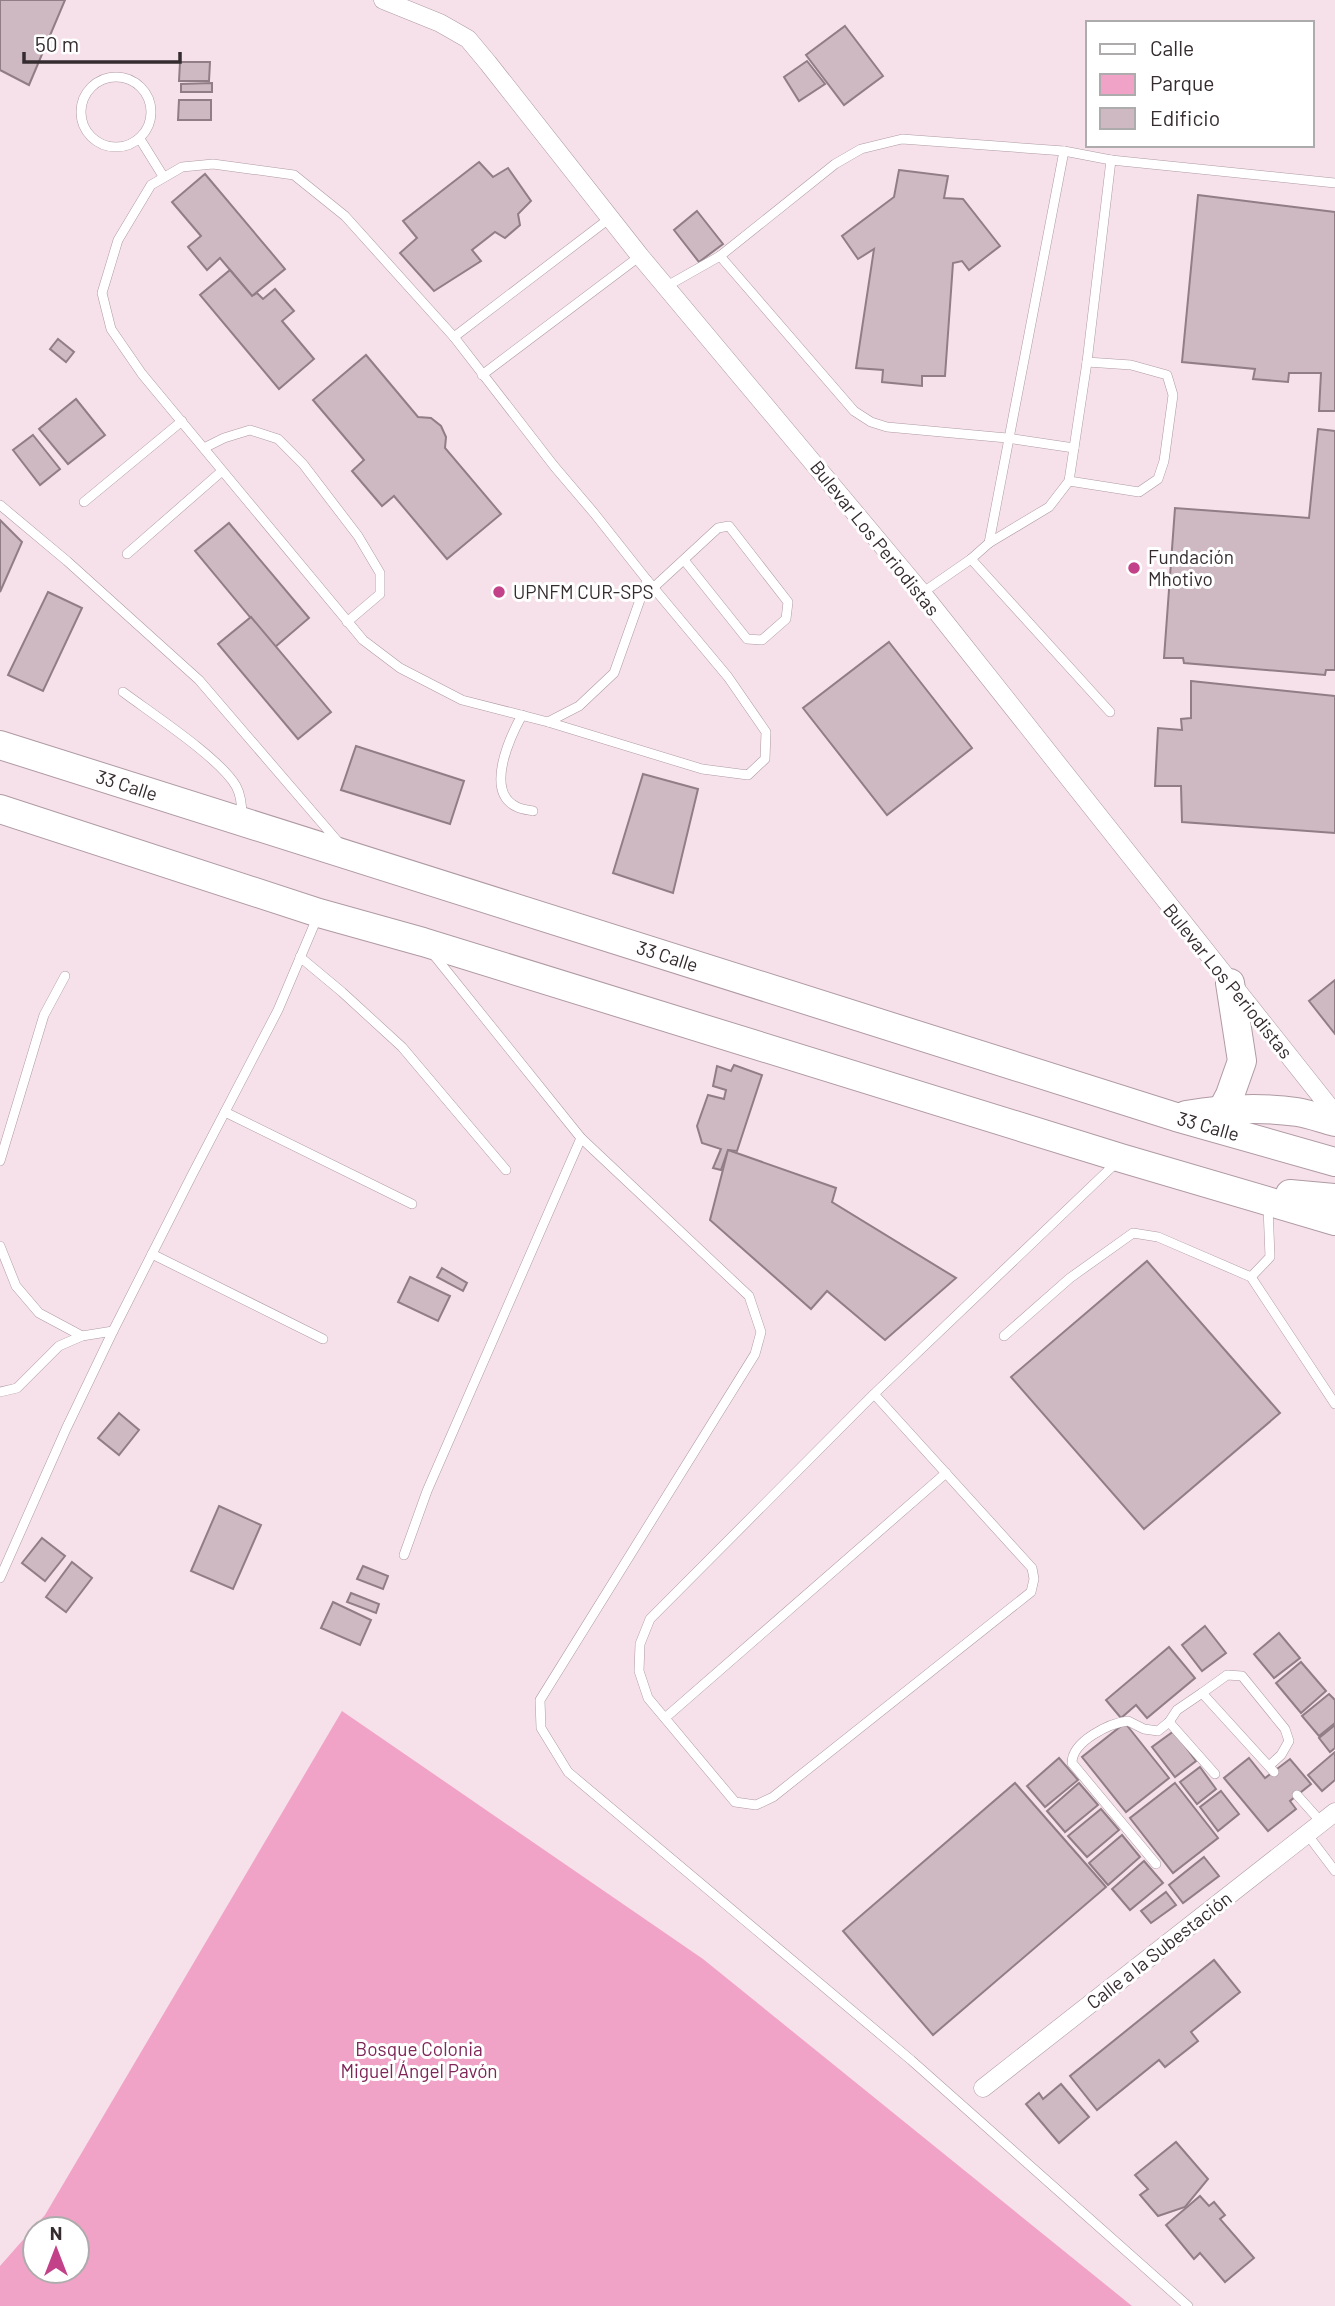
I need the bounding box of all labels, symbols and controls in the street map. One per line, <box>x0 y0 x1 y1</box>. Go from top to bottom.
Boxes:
scale bar <box>24 21 180 65</box>
legend <box>1086 21 1314 147</box>
text: 50 m <box>35 31 79 56</box>
text: Calle <box>1150 35 1194 60</box>
text: Parque <box>1150 70 1215 95</box>
text: Edificio <box>1150 105 1220 130</box>
street label: Bulevar Los Periodistas <box>806 456 945 620</box>
place label: Fundación Mhotivo <box>1148 545 1234 590</box>
marker: Fundación Mhotivo <box>1126 560 1142 576</box>
place label: UPNFM CUR-SPS <box>513 580 654 603</box>
marker: UPNFM CUR-SPS <box>491 584 507 600</box>
street label: 33 Calle <box>93 764 161 805</box>
street label: Bulevar Los Periodistas <box>1159 899 1298 1063</box>
street label: 33 Calle <box>634 935 701 976</box>
street label: 33 Calle <box>1175 1106 1242 1145</box>
street label: Calle a la Subestación <box>1082 1886 1236 2013</box>
park label: Bosque Colonia Miguel Ángel Pavón <box>340 2037 498 2082</box>
north arrow <box>21 2215 91 2285</box>
text: N <box>50 2221 62 2244</box>

